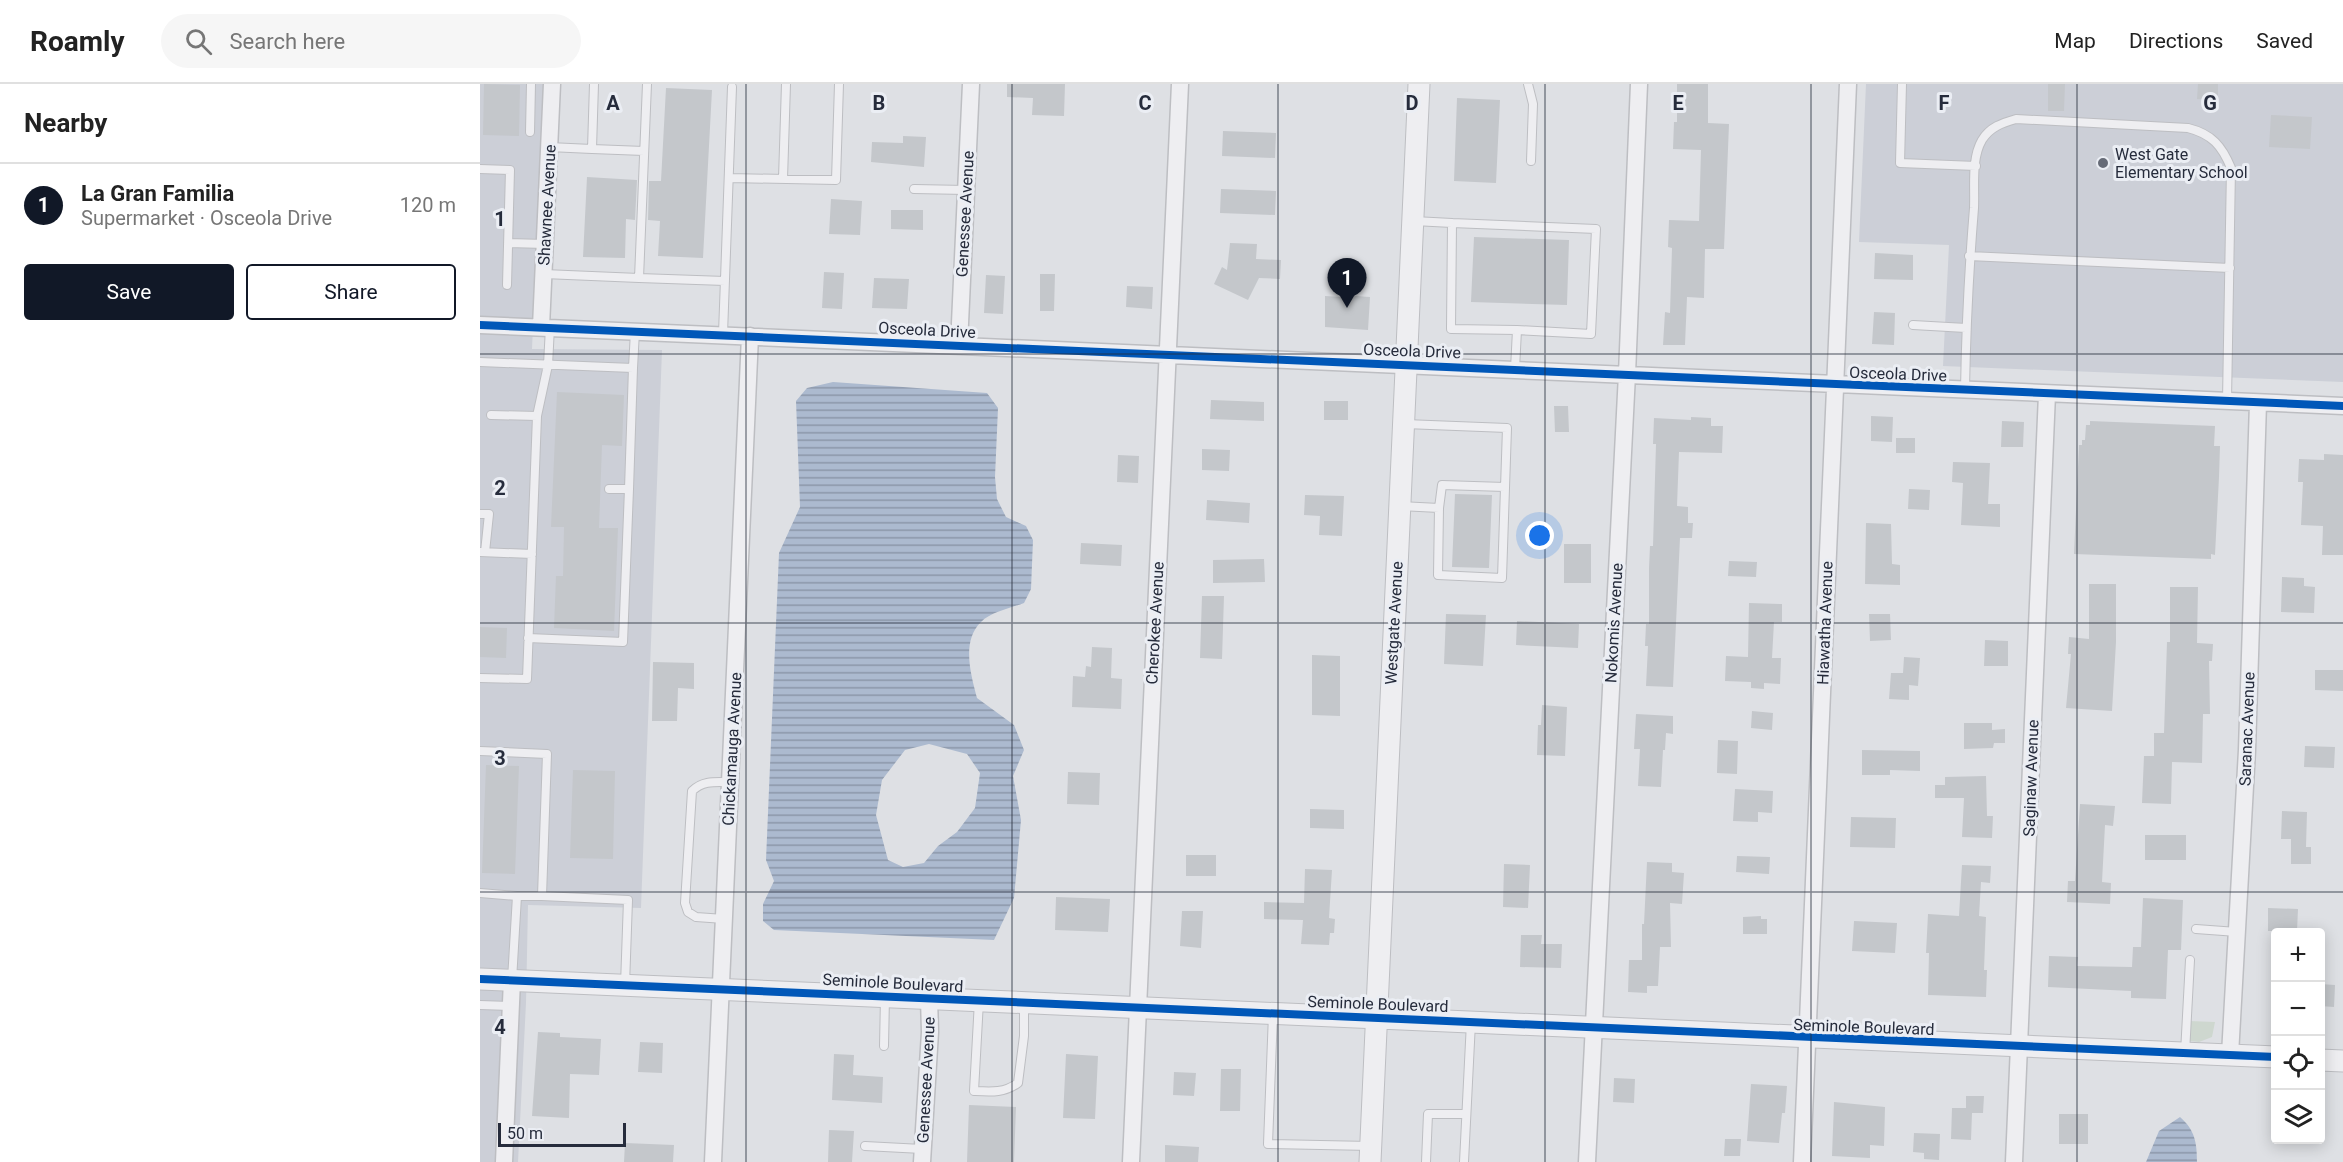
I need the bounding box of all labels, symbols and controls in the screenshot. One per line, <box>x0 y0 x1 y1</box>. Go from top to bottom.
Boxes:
search box <box>161 14 581 68</box>
text: Roamly <box>30 25 125 58</box>
icon: search <box>182 25 215 58</box>
text: Search here <box>230 29 345 54</box>
text: Map <box>2054 29 2096 53</box>
text: Directions <box>2129 29 2223 53</box>
text: Saved <box>2256 29 2313 53</box>
text: A <box>606 91 620 115</box>
text: B <box>873 91 885 115</box>
text: C <box>1138 91 1152 115</box>
text: D <box>1406 91 1419 115</box>
text: E <box>1672 91 1684 115</box>
text: F <box>1939 91 1950 115</box>
text: G <box>2203 91 2217 115</box>
text: Nearby <box>24 108 107 138</box>
street label: Shawnee Avenue <box>534 144 560 266</box>
place label: West Gate Elementary School <box>2115 145 2248 182</box>
street label: Genessee Avenue <box>952 150 978 278</box>
marker: West Gate Elementary School <box>2096 156 2110 170</box>
text: La Gran Familia <box>81 181 234 206</box>
text: 1 <box>38 193 49 217</box>
text: 120 m <box>400 193 456 217</box>
text: Supermarket · Osceola Drive <box>81 206 332 230</box>
text: 1 <box>494 207 506 231</box>
pin: 1 <box>1328 258 1366 308</box>
button: Save <box>24 264 234 320</box>
button: Share <box>246 264 456 320</box>
street label: Osceola Drive <box>878 318 976 342</box>
street label: Osceola Drive <box>1363 340 1461 362</box>
street label: Osceola Drive <box>1849 363 1947 385</box>
text: 2 <box>494 476 506 500</box>
your location <box>1525 521 1554 550</box>
street label: Cherokee Avenue <box>1142 561 1168 685</box>
street label: Westgate Avenue <box>1381 561 1407 685</box>
street label: Hiawatha Avenue <box>1813 561 1837 685</box>
street label: Nokomis Avenue <box>1601 562 1627 684</box>
street label: Chickamauga Avenue <box>718 672 746 826</box>
street label: Saranac Avenue <box>2236 672 2258 786</box>
street label: Saginaw Avenue <box>2019 719 2043 837</box>
text: 3 <box>494 746 506 770</box>
map controls <box>2271 928 2325 1144</box>
button: + <box>2271 928 2325 982</box>
street label: Seminole Boulevard <box>822 970 964 996</box>
button: − <box>2271 982 2325 1036</box>
street label: Seminole Boulevard <box>1307 992 1449 1016</box>
text: 4 <box>494 1015 506 1039</box>
street label: Seminole Boulevard <box>1793 1015 1935 1039</box>
street label: Genessee Avenue <box>913 1016 939 1144</box>
button: locate <box>2271 1036 2325 1090</box>
button: layers <box>2271 1090 2325 1144</box>
scale bar <box>498 1120 626 1148</box>
text: 50 m <box>507 1124 543 1143</box>

